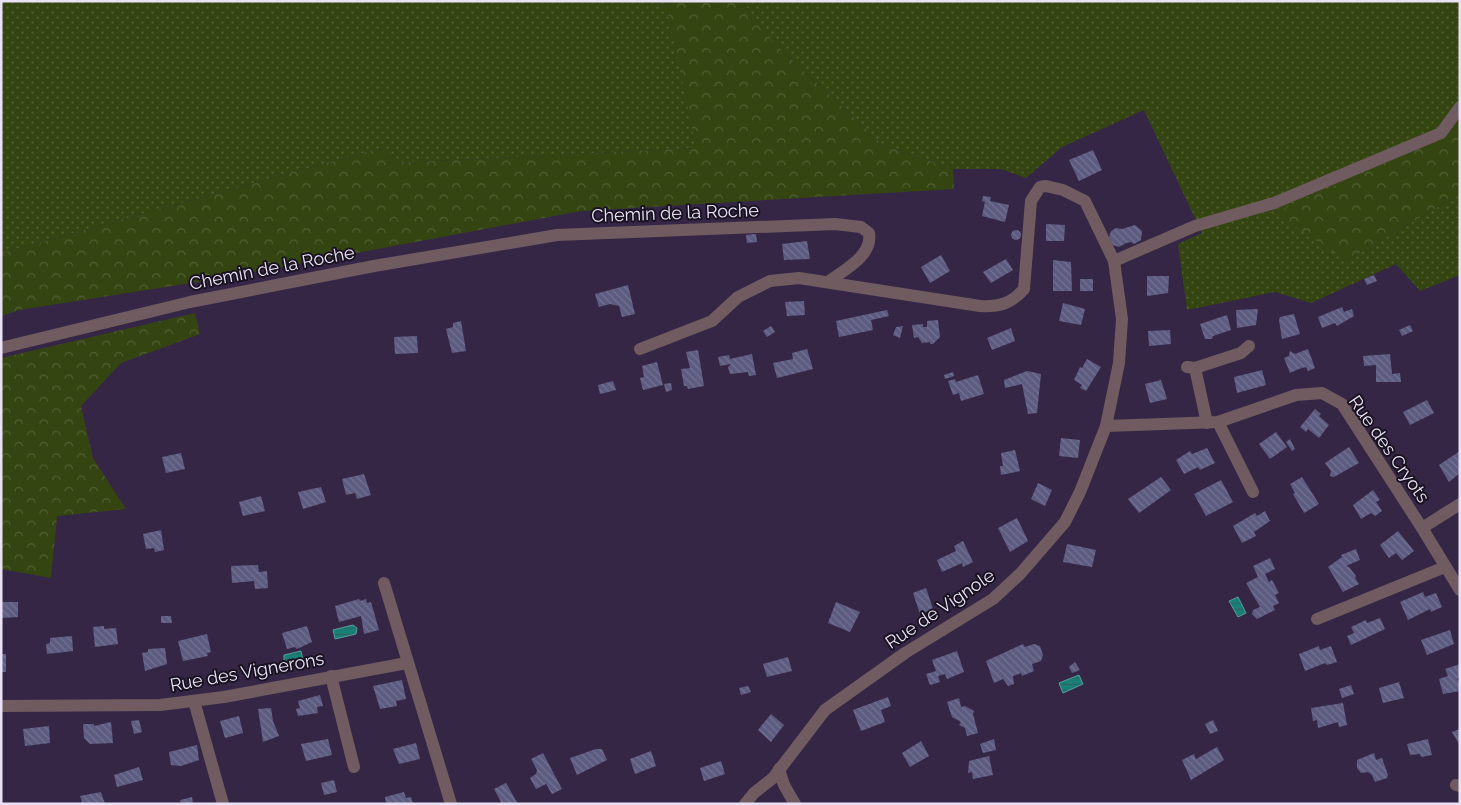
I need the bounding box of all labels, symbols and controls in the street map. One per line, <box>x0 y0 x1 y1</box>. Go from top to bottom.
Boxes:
street label: Chemin de la Roche <box>591 199 760 226</box>
street label: Chemin de la Roche <box>188 241 357 294</box>
street label: Rue des Cryots <box>1345 391 1434 507</box>
street label: Rue de Vignole <box>881 564 999 653</box>
street label: Rue des Vignerons <box>168 648 326 695</box>

